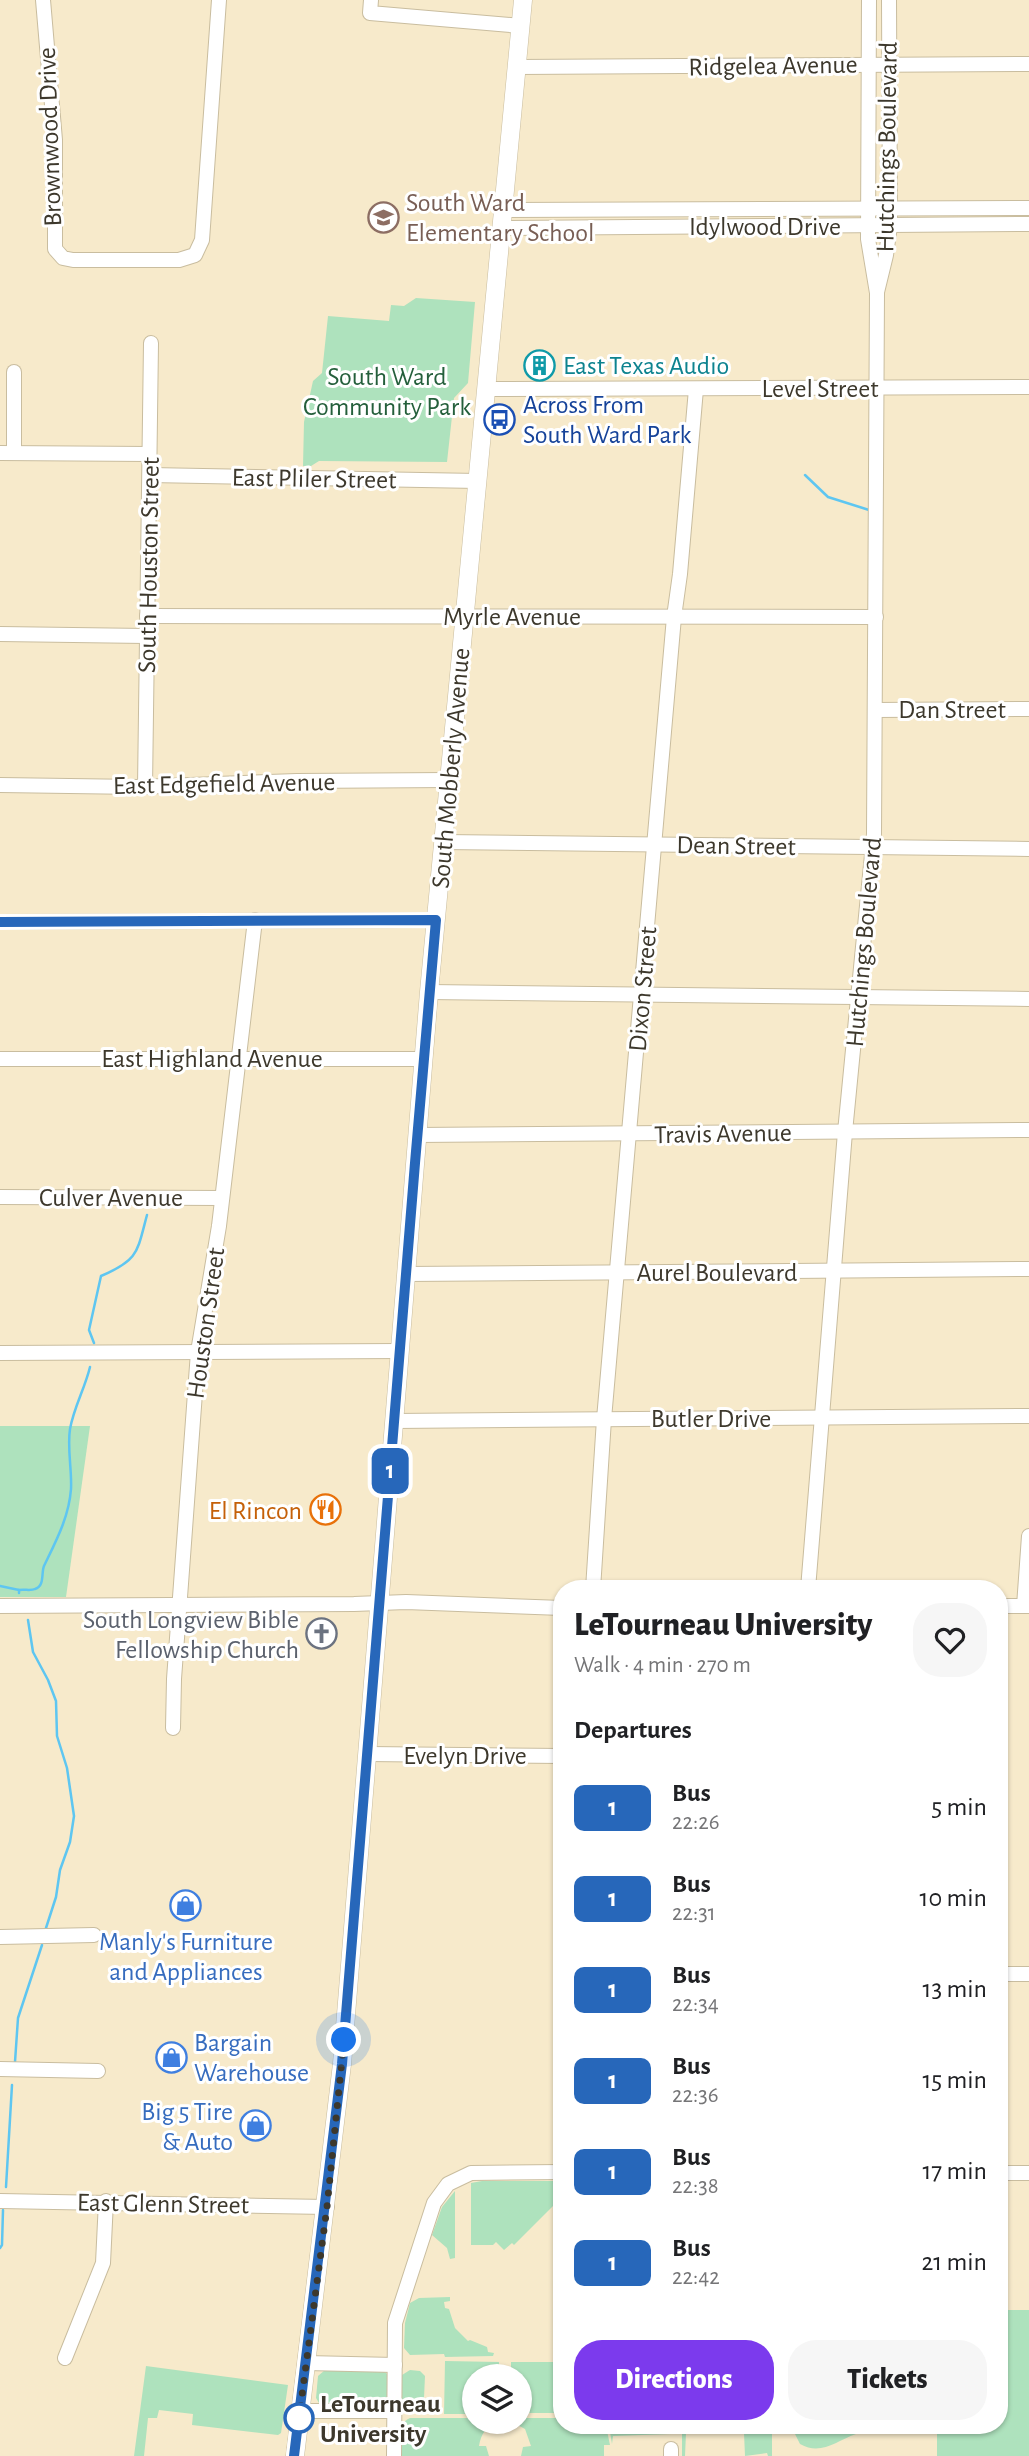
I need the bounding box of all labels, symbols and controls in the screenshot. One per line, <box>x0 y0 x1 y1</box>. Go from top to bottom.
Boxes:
street label: Hutchings Boulevard <box>872 41 902 253</box>
street label: Brownwood Drive <box>34 47 66 227</box>
street label: Ridgelea Avenue <box>688 52 858 80</box>
place label: South Ward Elementary School <box>406 190 595 246</box>
school or university icon: South Ward Elementary School <box>366 200 400 234</box>
street label: Idylwood Drive <box>689 214 841 240</box>
building icon: East Texas Audio <box>523 348 557 382</box>
place label: East Texas Audio <box>563 353 729 379</box>
park label: South Ward Community Park <box>303 364 471 420</box>
street label: Level Street <box>762 376 878 402</box>
place label: Across From South Ward Park <box>523 392 692 448</box>
bus stop icon: Across From South Ward Park <box>483 402 517 436</box>
street label: South Houston Street <box>134 457 164 673</box>
street label: East Pliler Street <box>231 465 397 493</box>
street label: Myrle Avenue <box>443 604 581 630</box>
street label: South Mobberly Avenue <box>428 647 474 889</box>
street label: Dan Street <box>898 697 1006 723</box>
street label: East Edgefield Avenue <box>113 769 336 799</box>
street label: Dean Street <box>676 832 796 860</box>
street label: Hutchings Boulevard <box>842 836 886 1048</box>
street label: Dixon Street <box>625 925 661 1053</box>
street label: East Highland Avenue <box>101 1046 323 1072</box>
street label: Travis Avenue <box>654 1120 792 1148</box>
street label: Culver Avenue <box>39 1185 183 1211</box>
street label: Houston Street <box>183 1246 229 1400</box>
street label: Aurel Boulevard <box>637 1260 797 1286</box>
street label: Butler Drive <box>651 1406 771 1432</box>
line badge: 1 <box>367 1448 413 1494</box>
text: 1 <box>386 1459 394 1483</box>
restaurant icon: El Rincon <box>308 1493 342 1527</box>
place label: El Rincon <box>209 1498 302 1524</box>
button: heart <box>913 1603 987 1677</box>
place label: South Longview Bible Fellowship Church <box>83 1607 299 1663</box>
text: LeTourneau University <box>574 1609 872 1642</box>
church icon: South Longview Bible Fellowship Church <box>305 1617 339 1651</box>
text: Walk · 4 min · 270 m <box>574 1654 751 1677</box>
text: Departures <box>574 1717 692 1743</box>
street label: Evelyn Drive <box>403 1743 527 1769</box>
text: Bus <box>672 1780 711 1806</box>
text: 5 min <box>931 1794 987 1820</box>
text: 1 <box>608 1796 617 1820</box>
text: 22:26 <box>672 1811 719 1834</box>
text: Bus <box>672 1871 711 1897</box>
text: 10 min <box>920 1885 987 1911</box>
text: 1 <box>608 1887 617 1911</box>
shop icon: Manly's Furniture and Appliances <box>169 1889 203 1923</box>
text: 22:31 <box>672 1902 716 1925</box>
place label: Manly's Furniture and Appliances <box>99 1929 273 1985</box>
text: Bus <box>672 1962 711 1988</box>
text: 13 min <box>923 1976 987 2002</box>
text: 1 <box>608 1978 617 2002</box>
text: 22:34 <box>672 1993 719 2016</box>
your location <box>326 2022 361 2057</box>
place label: Bargain Warehouse <box>194 2030 309 2086</box>
shop icon: Bargain Warehouse <box>154 2040 188 2074</box>
text: Bus <box>672 2053 711 2079</box>
text: 15 min <box>922 2067 987 2093</box>
text: 1 <box>608 2069 617 2093</box>
text: 22:36 <box>672 2084 718 2107</box>
place label: Big 5 Tire & Auto <box>141 2099 233 2155</box>
shop icon: Big 5 Tire & Auto <box>239 2109 273 2143</box>
text: Bus <box>672 2144 711 2170</box>
text: 17 min <box>922 2158 987 2184</box>
text: 1 <box>608 2160 617 2184</box>
text: 22:38 <box>672 2175 719 2198</box>
street label: East Glenn Street <box>77 2190 249 2218</box>
text: Bus <box>672 2235 711 2261</box>
text: 21 min <box>921 2249 987 2275</box>
text: 1 <box>608 2251 617 2275</box>
text: 22:42 <box>672 2266 720 2289</box>
button: Directions <box>574 2340 774 2420</box>
button: Tickets <box>788 2340 987 2420</box>
map controls <box>462 2364 532 2434</box>
button: layers <box>462 2364 532 2434</box>
place label: LeTourneau University <box>320 2391 441 2447</box>
marker: LeTourneau University <box>284 2403 314 2433</box>

